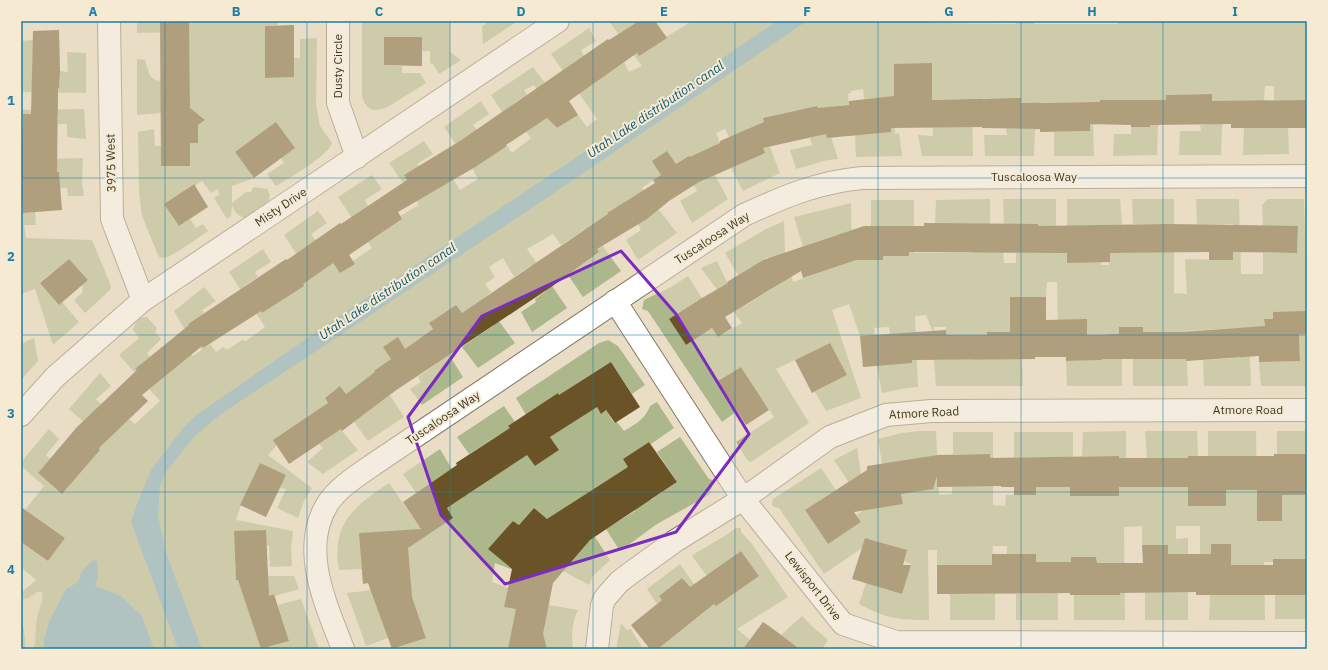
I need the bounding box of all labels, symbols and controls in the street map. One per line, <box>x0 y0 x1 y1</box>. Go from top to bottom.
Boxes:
text: A <box>89 3 98 20</box>
text: B <box>232 3 241 20</box>
text: C <box>375 3 384 20</box>
text: D <box>516 3 526 20</box>
text: E <box>660 3 668 20</box>
text: F <box>803 3 811 20</box>
text: G <box>944 3 954 20</box>
text: H <box>1087 3 1097 20</box>
text: I <box>1232 3 1238 20</box>
street label: Dusty Circle <box>330 33 345 98</box>
water label: Utah Lake distribution canal <box>583 57 728 162</box>
text: 1 <box>7 92 15 109</box>
street label: 3975 West <box>102 134 119 192</box>
street label: Tuscaloosa Way <box>991 169 1077 184</box>
street label: Misty Drive <box>252 184 310 229</box>
street label: Tuscaloosa Way <box>672 208 752 267</box>
water label: Utah Lake distribution canal <box>315 239 460 344</box>
text: 2 <box>7 248 15 265</box>
street label: Tuscaloosa Way <box>403 387 483 448</box>
street label: Atmore Road <box>1213 402 1283 417</box>
street label: Atmore Road <box>888 403 960 422</box>
text: 3 <box>7 405 15 422</box>
street label: Lewisport Drive <box>782 548 845 624</box>
text: 4 <box>7 561 15 578</box>

